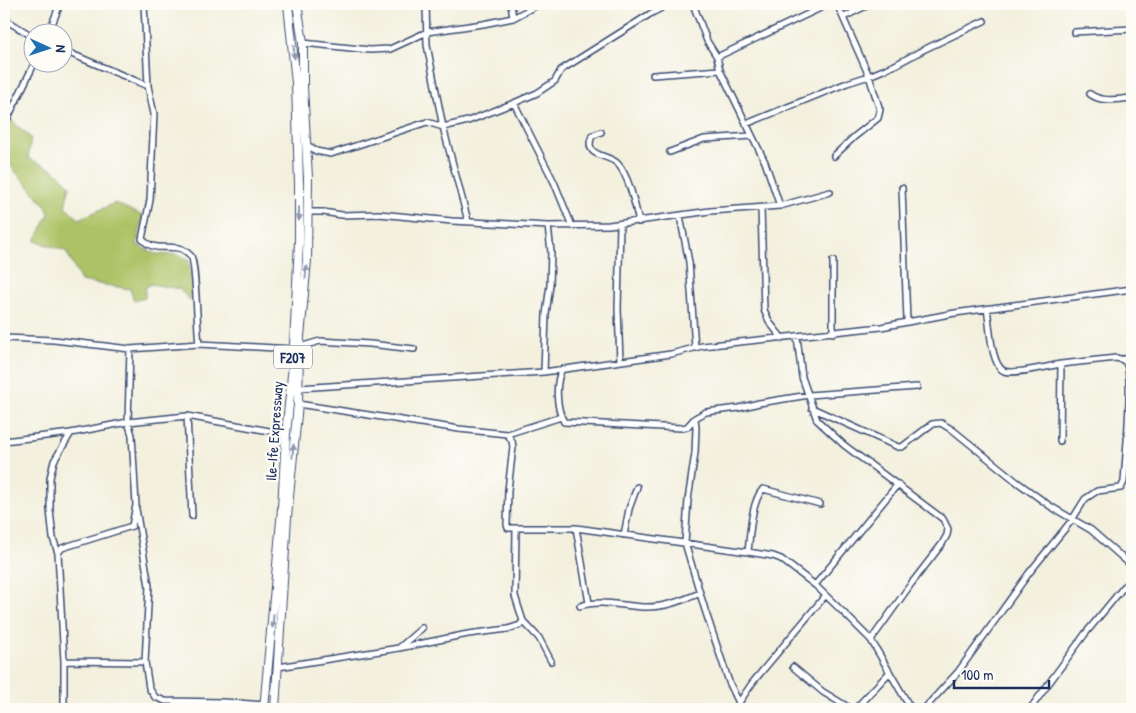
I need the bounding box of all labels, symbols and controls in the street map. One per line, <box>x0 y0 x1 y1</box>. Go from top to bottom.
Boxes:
north arrow <box>22 22 72 72</box>
text: N <box>52 44 71 53</box>
one-way arrow <box>290 44 298 60</box>
one-way arrow <box>295 207 303 223</box>
one-way arrow <box>302 263 310 279</box>
road number: F207 <box>274 346 312 368</box>
street label: Ile-Ife Expressway <box>260 380 288 482</box>
one-way arrow <box>290 443 298 459</box>
one-way arrow <box>269 613 277 629</box>
scale bar <box>954 658 1048 690</box>
text: 100 m <box>961 664 994 685</box>

